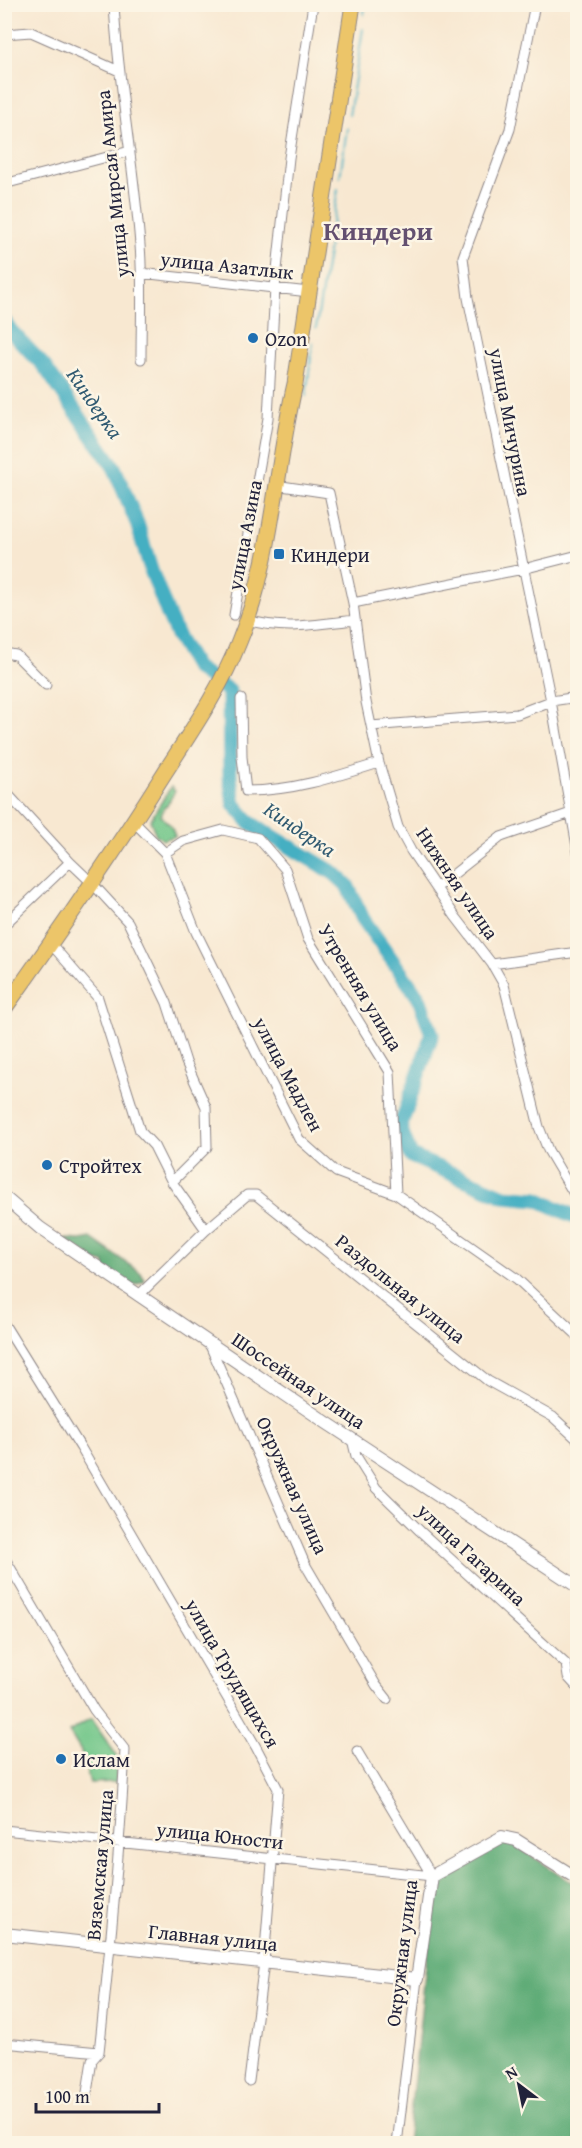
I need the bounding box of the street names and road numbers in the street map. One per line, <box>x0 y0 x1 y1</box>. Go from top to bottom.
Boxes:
street label: улица Мирсая Амира <box>88 88 136 280</box>
street label: улица Азатлык <box>158 243 296 286</box>
street label: улица Мичурина <box>482 344 540 499</box>
street label: улица Азина <box>219 477 269 594</box>
street label: Нижняя улица <box>410 821 507 945</box>
street label: Утренняя улица <box>312 918 411 1057</box>
street label: улица Мадлен <box>246 1010 332 1137</box>
street label: Раздольная улица <box>330 1226 473 1350</box>
street label: Шоссейная улица <box>226 1324 372 1436</box>
street label: Окружная улица <box>250 1412 337 1559</box>
street label: улица Гагарина <box>410 1495 533 1612</box>
street label: улица Трудящихся <box>178 1592 288 1753</box>
street label: Вяземская улица <box>78 1788 120 1942</box>
street label: улица Юности <box>154 1814 285 1856</box>
street label: Окружная улица <box>378 1877 424 2028</box>
street label: Главная улица <box>147 1916 279 1958</box>

